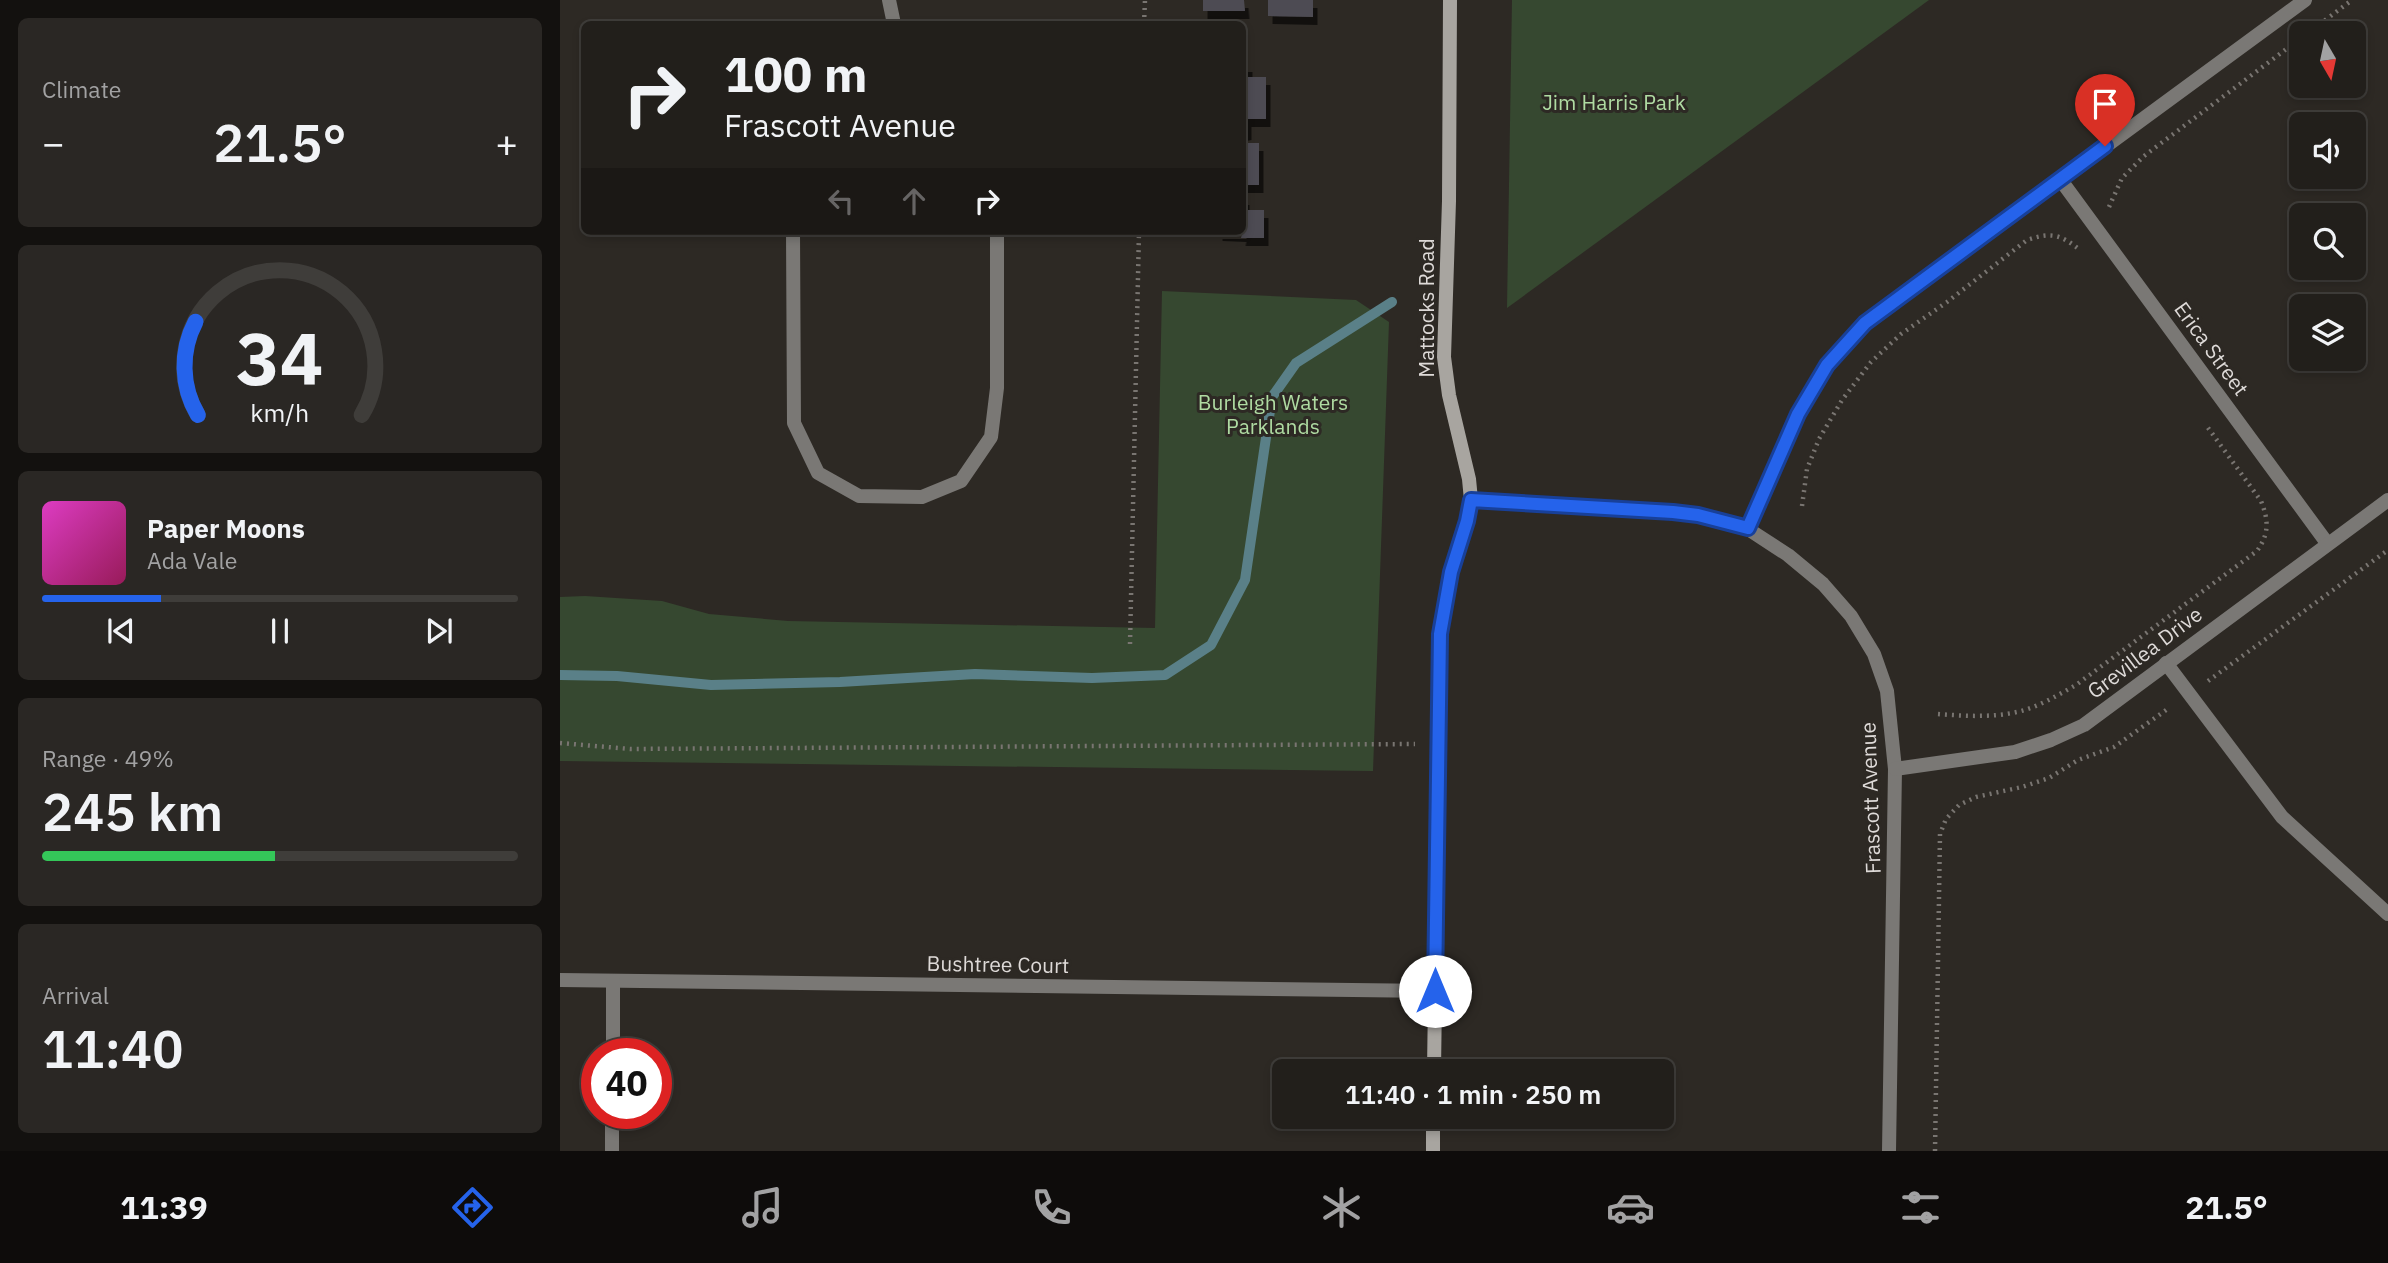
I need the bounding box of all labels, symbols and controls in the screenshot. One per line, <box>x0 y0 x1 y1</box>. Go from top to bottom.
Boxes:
north arrow <box>2289 21 2366 98</box>
map controls <box>2289 21 2366 371</box>
text: 100 m <box>724 42 868 105</box>
icon: right <box>609 49 700 140</box>
text: Climate <box>42 74 121 104</box>
pin <box>2075 74 2135 146</box>
icon: arrive <box>2086 85 2124 123</box>
park label: Jim Harris Park <box>1542 88 1686 116</box>
text: Frascott Avenue <box>724 104 956 146</box>
text: 21.5° <box>213 109 347 176</box>
button: sound <box>2289 112 2366 189</box>
text: − <box>42 118 65 167</box>
text: + <box>495 118 518 167</box>
icon: left <box>822 182 860 220</box>
icon: ahead <box>895 182 933 220</box>
icon: right <box>968 182 1006 220</box>
button: search <box>2289 203 2366 280</box>
street label: Mattocks Road <box>1412 238 1440 378</box>
button: layers <box>2289 294 2366 371</box>
street label: Erica Street <box>2168 296 2255 401</box>
text: 34 <box>236 310 324 405</box>
park label: Burleigh Waters Parklands <box>1198 388 1348 440</box>
text: km/h <box>251 396 309 429</box>
text: Paper Moons <box>147 511 305 545</box>
text: Ada Vale <box>147 545 237 575</box>
street label: Grevillea Drive <box>2081 600 2207 705</box>
icon: previous <box>102 612 140 650</box>
icon: pause <box>261 612 299 650</box>
icon: next <box>420 612 458 650</box>
street label: Frascott Avenue <box>1853 721 1887 875</box>
text: Range · 49% <box>42 743 174 773</box>
text: 245 km <box>42 778 223 845</box>
street label: Bushtree Court <box>926 949 1070 979</box>
position arrow <box>1398 954 1472 1028</box>
text: Arrival <box>42 980 109 1010</box>
text: 11:40 <box>42 1015 183 1082</box>
speed limit sign: 40 <box>581 1038 672 1129</box>
text: 11:40 · 1 min · 250 m <box>1345 1077 1601 1111</box>
icon: directions <box>448 1183 497 1232</box>
icon: music <box>738 1183 787 1232</box>
icon: phone <box>1027 1183 1076 1232</box>
icon: climate <box>1317 1183 1366 1232</box>
icon: car <box>1606 1183 1655 1232</box>
icon: filters <box>1896 1183 1945 1232</box>
text: 11:39 <box>120 1186 208 1228</box>
text: 21.5° <box>2185 1186 2268 1228</box>

